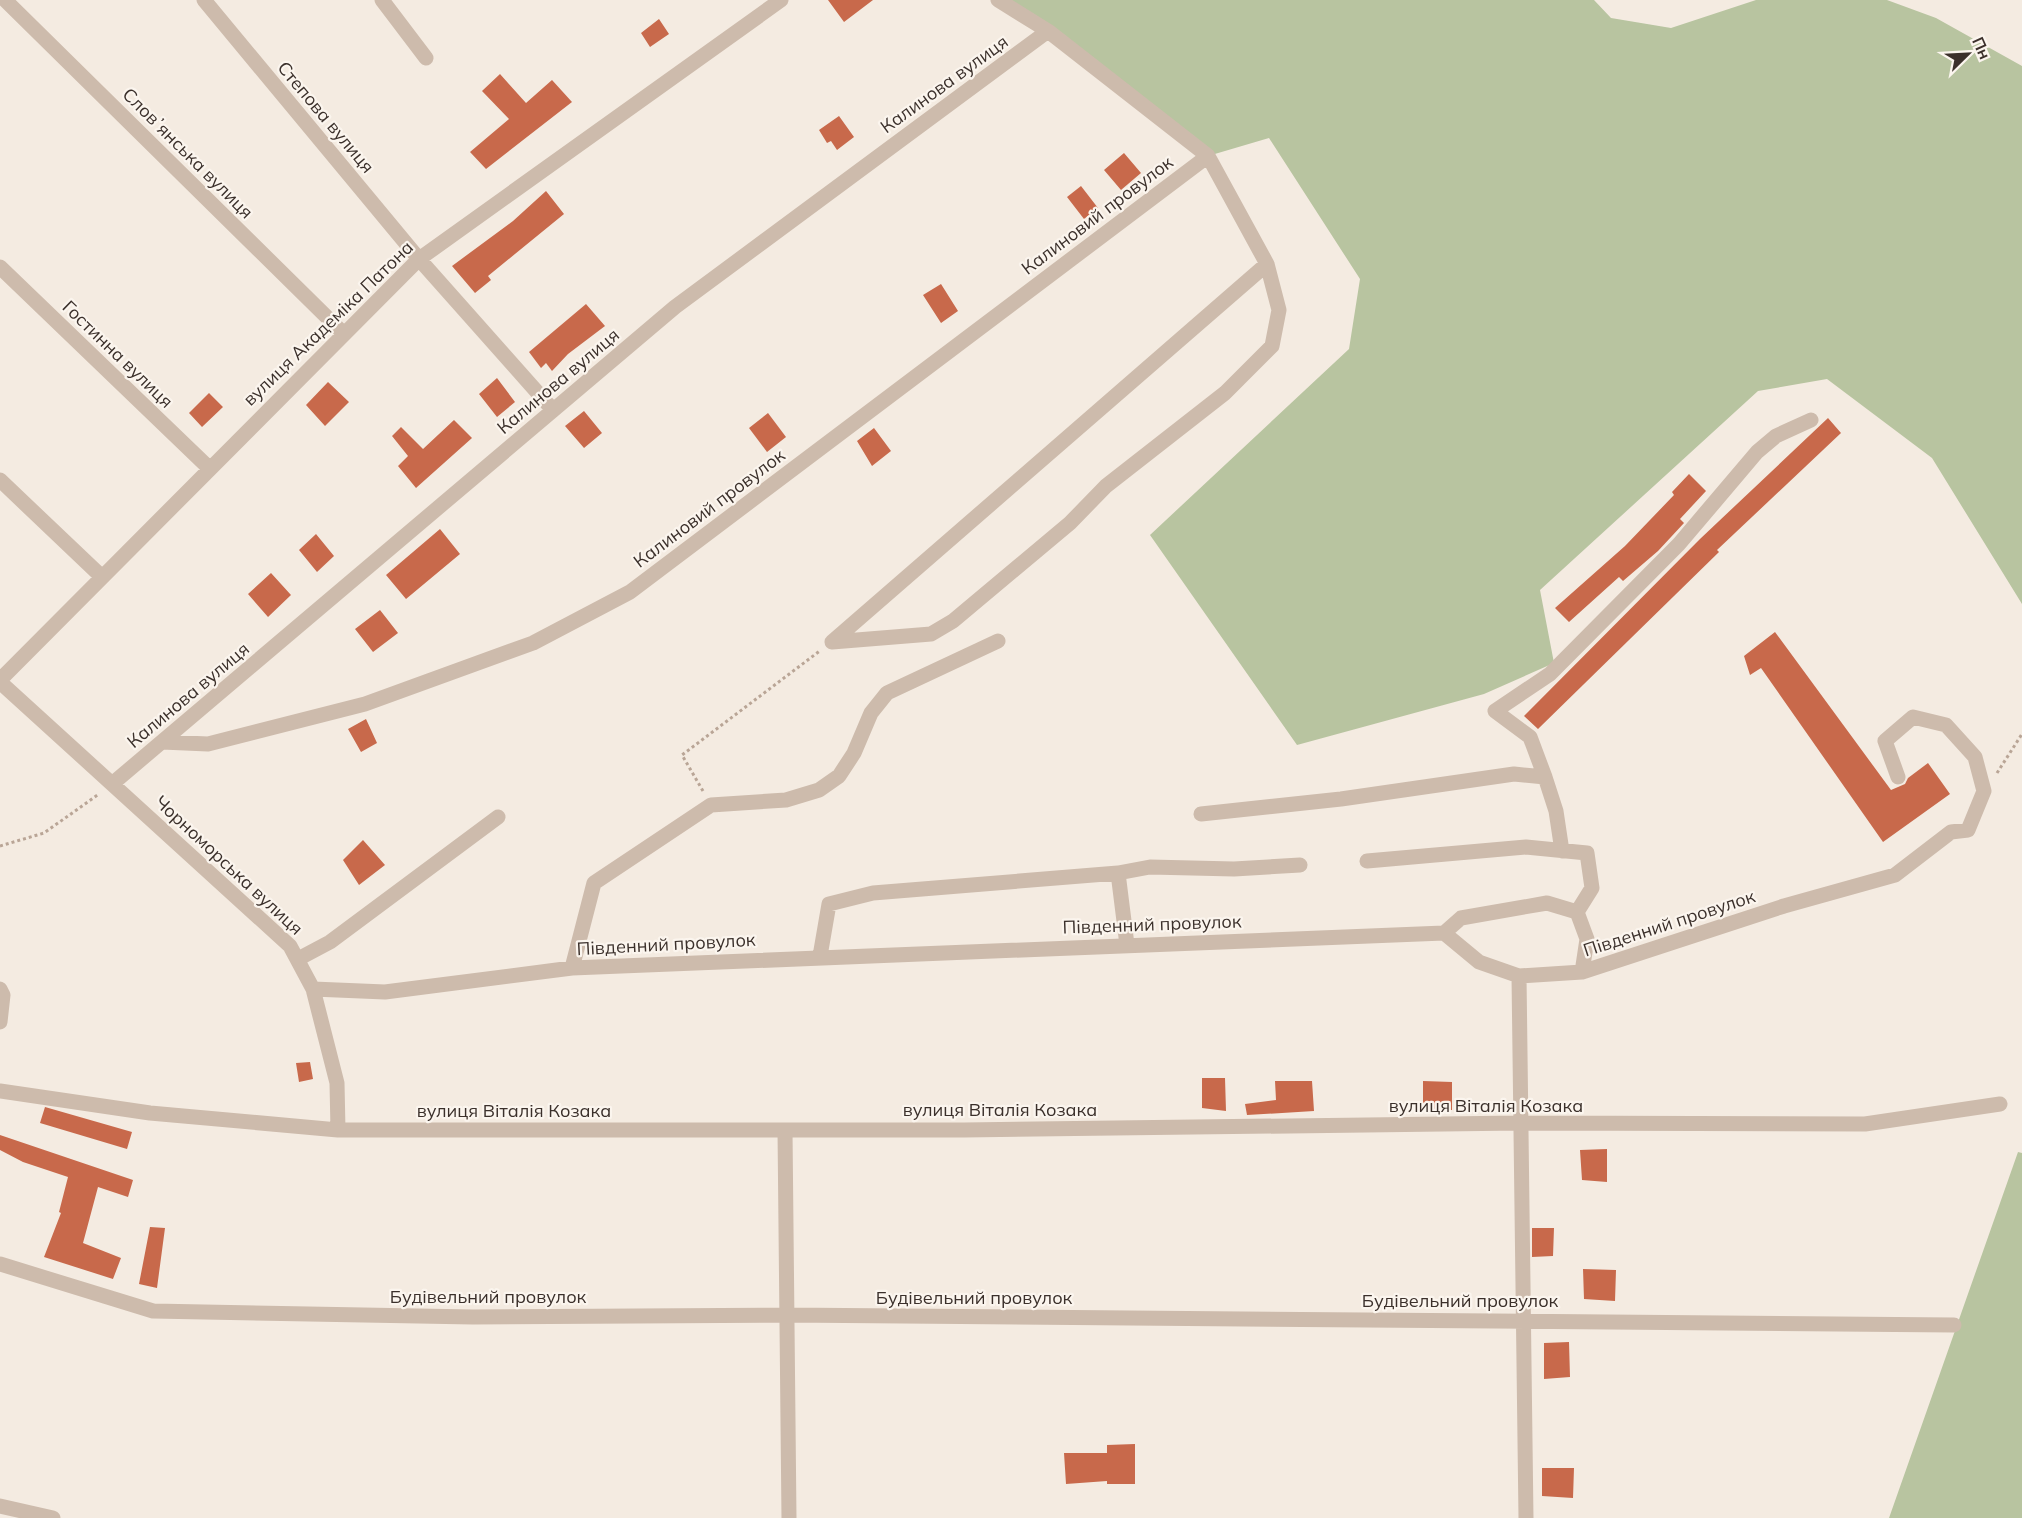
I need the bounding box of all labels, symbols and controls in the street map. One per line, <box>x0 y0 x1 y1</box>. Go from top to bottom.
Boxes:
north arrow <box>1938 24 1998 84</box>
street label: Калинова вулиця <box>876 30 1012 138</box>
text: Пн <box>1968 34 1995 62</box>
street label: Степова вулиця <box>273 56 379 178</box>
street label: Словʼянська вулиця <box>118 83 258 223</box>
street label: Калиновий провулок <box>1017 150 1177 279</box>
street label: вулиця Академіка Патона <box>238 236 418 410</box>
street label: Гостинна вулиця <box>58 295 178 413</box>
street label: Калинова вулиця <box>492 323 624 439</box>
street label: Калиновий провулок <box>629 443 789 572</box>
street label: Калинова вулиця <box>122 637 254 753</box>
street label: Чорноморська вулиця <box>150 790 308 940</box>
street label: Південний провулок <box>1580 884 1758 962</box>
street label: Південний провулок <box>1062 909 1242 939</box>
street label: Південний провулок <box>576 928 756 960</box>
street label: вулиця Віталія Козака <box>1389 1094 1583 1117</box>
street label: вулиця Віталія Козака <box>903 1098 1097 1121</box>
street label: вулиця Віталія Козака <box>417 1099 611 1122</box>
street label: Будівельний провулок <box>390 1285 587 1308</box>
street label: Будівельний провулок <box>876 1286 1073 1309</box>
street label: Будівельний провулок <box>1362 1289 1559 1312</box>

